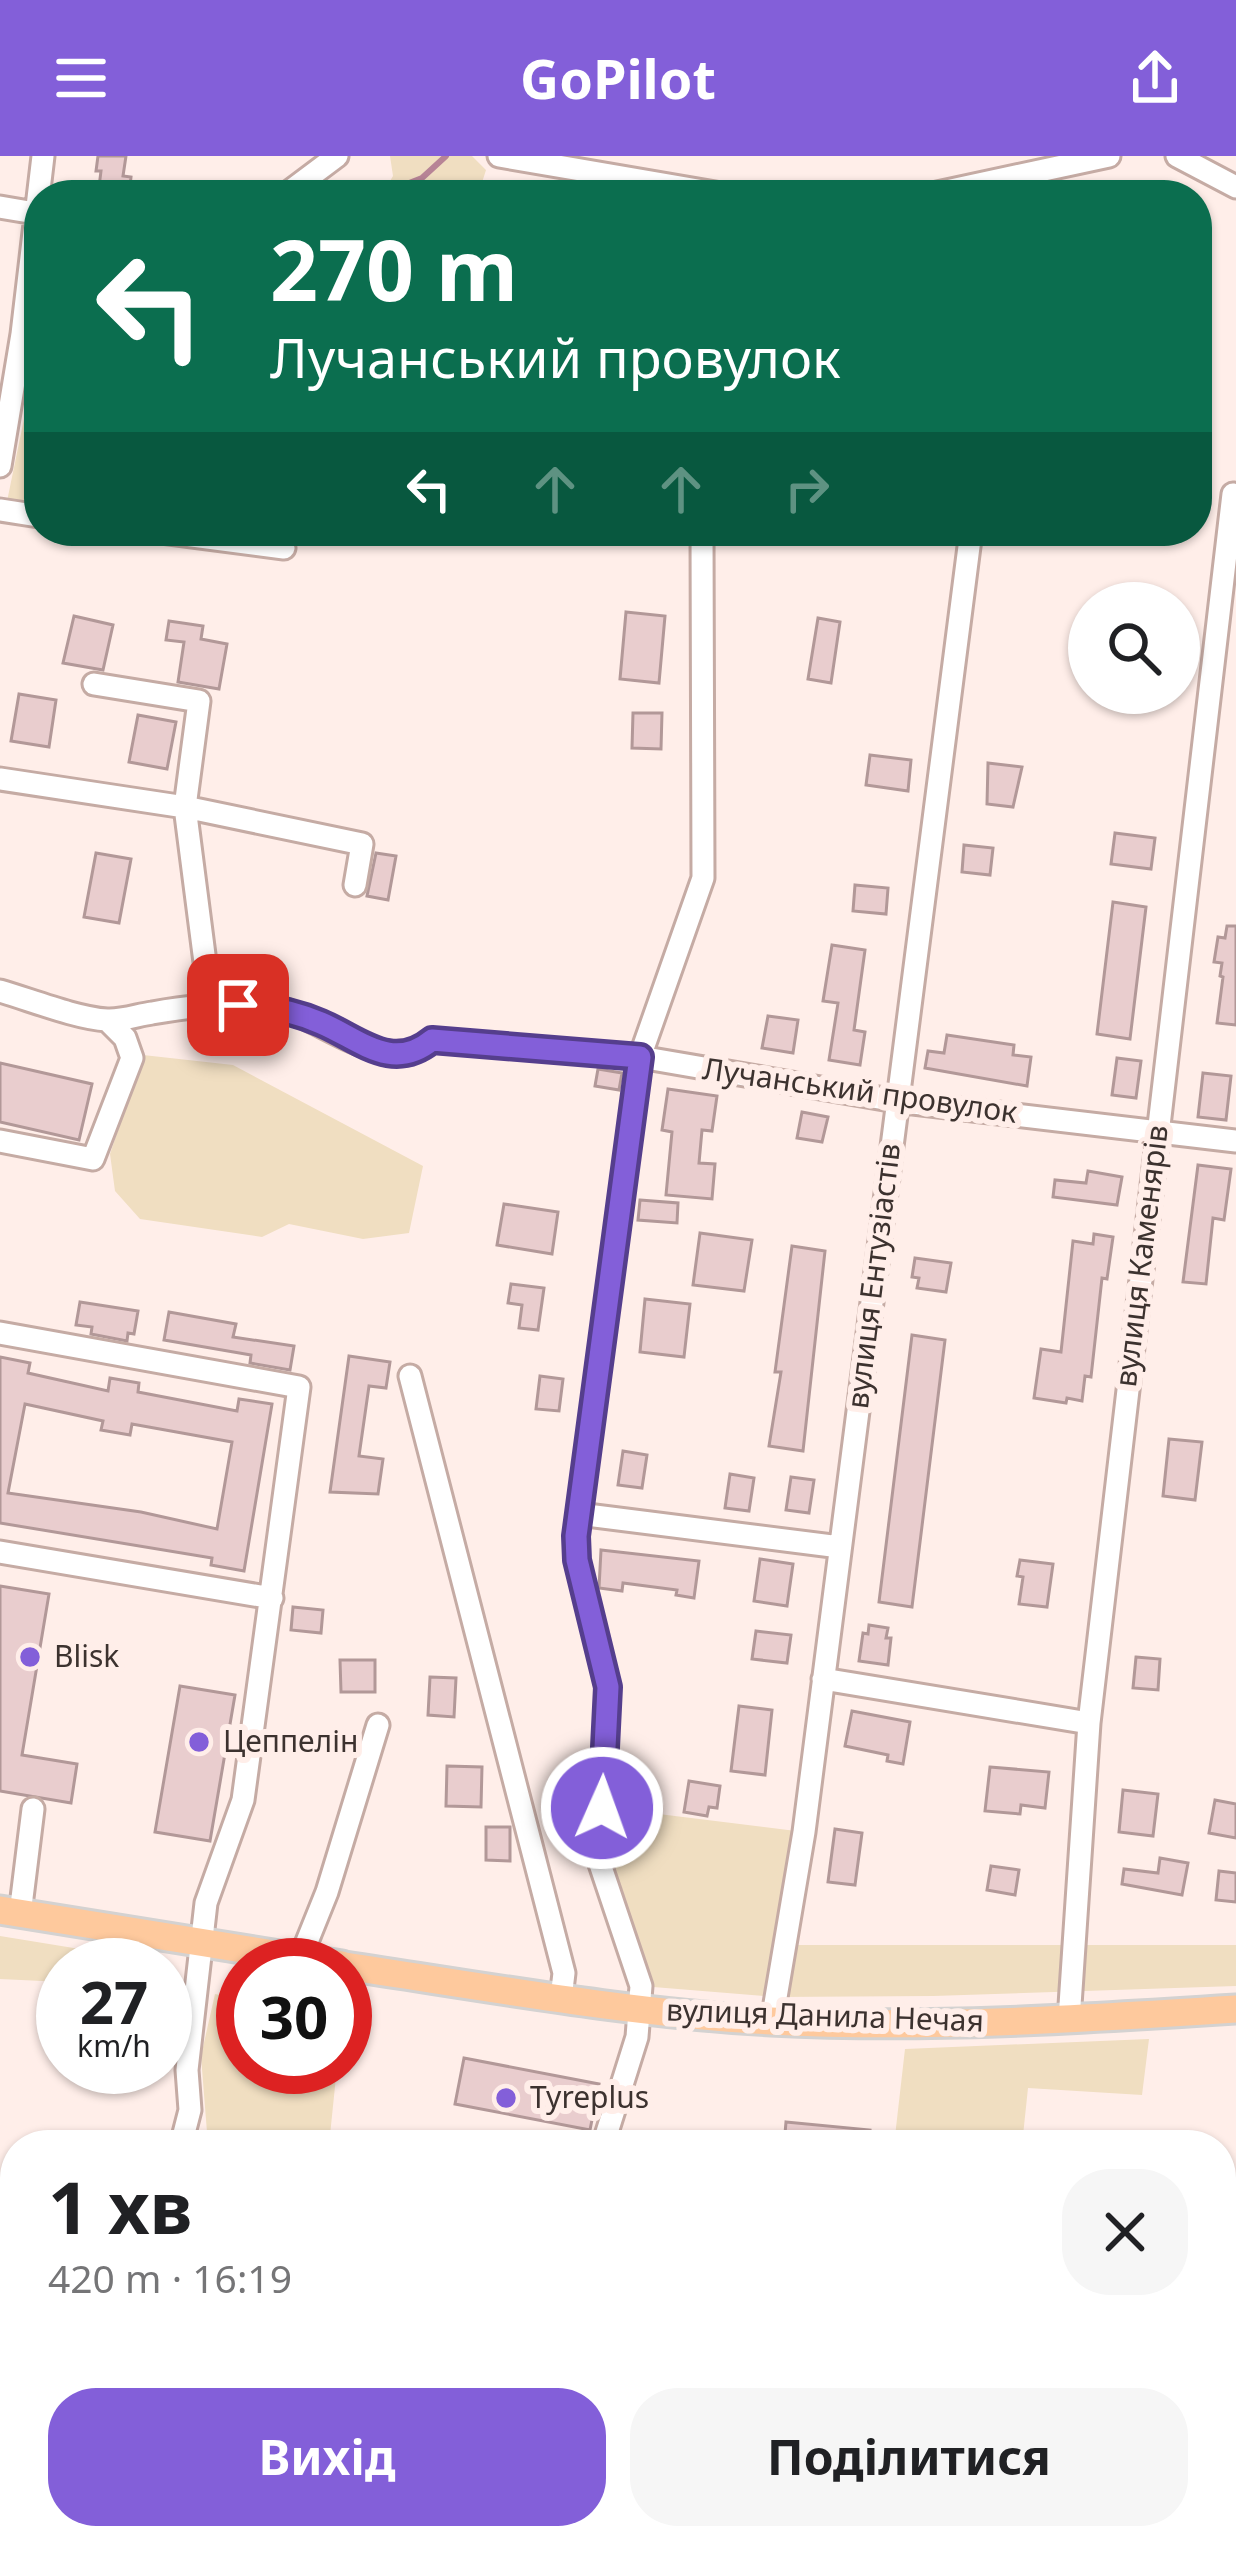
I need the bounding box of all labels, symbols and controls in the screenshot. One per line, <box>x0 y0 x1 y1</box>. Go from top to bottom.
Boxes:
text: GoPilot <box>520 41 716 115</box>
icon: menu <box>48 45 114 111</box>
icon: share <box>1122 45 1188 111</box>
text: 270 m <box>270 211 518 326</box>
icon: left <box>72 228 228 384</box>
text: Лучанський провулок <box>270 320 841 394</box>
icon: left <box>396 456 462 522</box>
icon: ahead <box>522 456 588 522</box>
icon: ahead <box>648 456 714 522</box>
icon: right <box>774 456 840 522</box>
map controls <box>1068 582 1200 714</box>
button: search <box>1068 582 1200 714</box>
pin <box>187 954 289 1056</box>
icon: arrive <box>205 972 271 1038</box>
street label: Лучанський провулок <box>700 1047 1020 1132</box>
street label: вулиця Каменярів <box>1104 1123 1177 1389</box>
street label: вулиця Ентузіастів <box>836 1141 909 1411</box>
place label: Blisk <box>54 1635 119 1676</box>
marker: Blisk <box>17 1644 43 1670</box>
place label: Цеппелін <box>223 1720 358 1761</box>
marker: Цеппелін <box>186 1729 212 1755</box>
position arrow <box>539 1745 665 1871</box>
speed limit sign: 30 <box>216 1938 372 2094</box>
text: 27 <box>80 1960 148 2042</box>
street label: вулиця Данила Нечая <box>665 1988 985 2041</box>
text: km/h <box>77 2025 151 2066</box>
place label: Tyreplus <box>530 2076 649 2117</box>
marker: Tyreplus <box>493 2085 519 2111</box>
text: 1 хв <box>48 2157 192 2255</box>
button: close <box>1062 2169 1188 2295</box>
text: 420 m · 16:19 <box>48 2251 292 2304</box>
button: Вихід <box>48 2388 606 2526</box>
button: Поділитися <box>630 2388 1188 2526</box>

